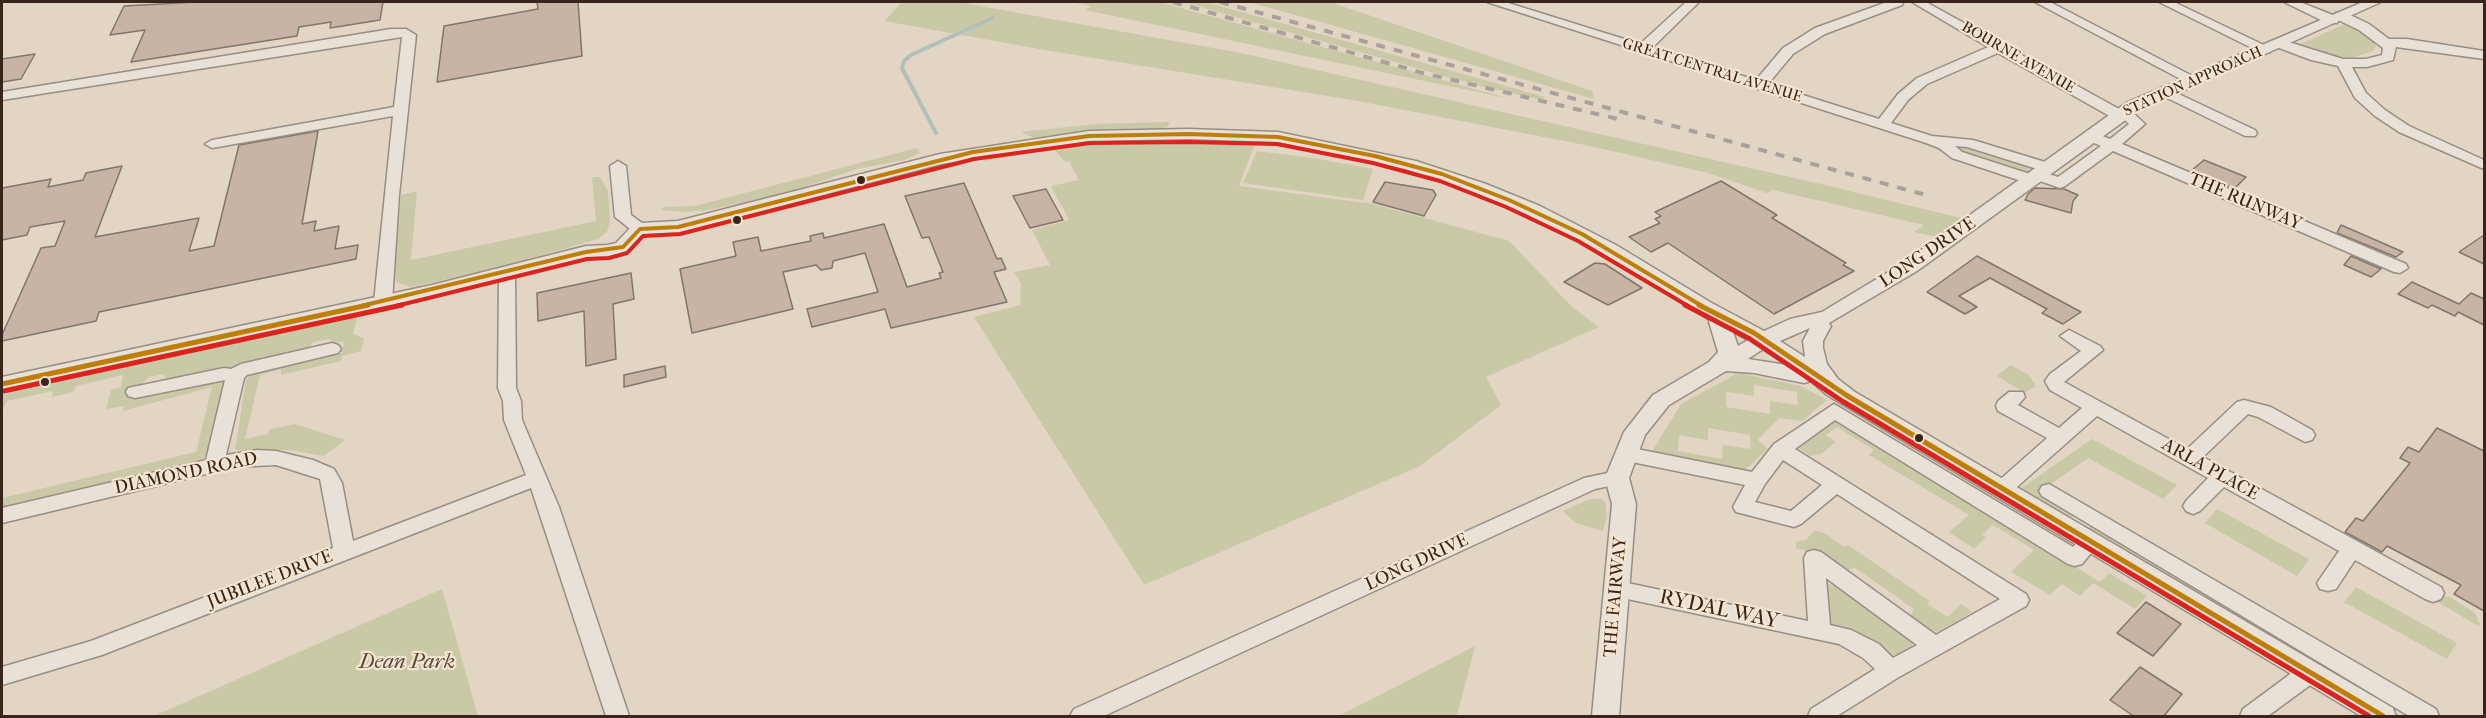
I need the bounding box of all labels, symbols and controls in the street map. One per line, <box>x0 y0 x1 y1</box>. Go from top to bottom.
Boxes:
street label: BOURNE AVENUE <box>1958 18 2078 98</box>
street label: GREAT CENTRAL AVENUE <box>1620 35 1804 107</box>
street label: STATION APPROACH <box>2121 43 2265 121</box>
street label: THE RUNWAY <box>2185 168 2305 236</box>
unlabelled marker <box>855 174 867 186</box>
street label: LONG DRIVE <box>1876 213 1980 293</box>
unlabelled marker <box>731 214 743 226</box>
unlabelled marker <box>39 376 51 388</box>
unlabelled marker <box>1913 432 1925 444</box>
street label: ARLA PLACE <box>2158 434 2262 506</box>
street label: DIAMOND ROAD <box>113 448 259 500</box>
street label: LONG DRIVE <box>1362 530 1472 596</box>
street label: THE FAIRWAY <box>1600 536 1632 658</box>
street label: JUBILEE DRIVE <box>204 546 336 614</box>
street label: RYDAL WAY <box>1657 585 1781 635</box>
park label: Dean Park <box>359 650 455 676</box>

